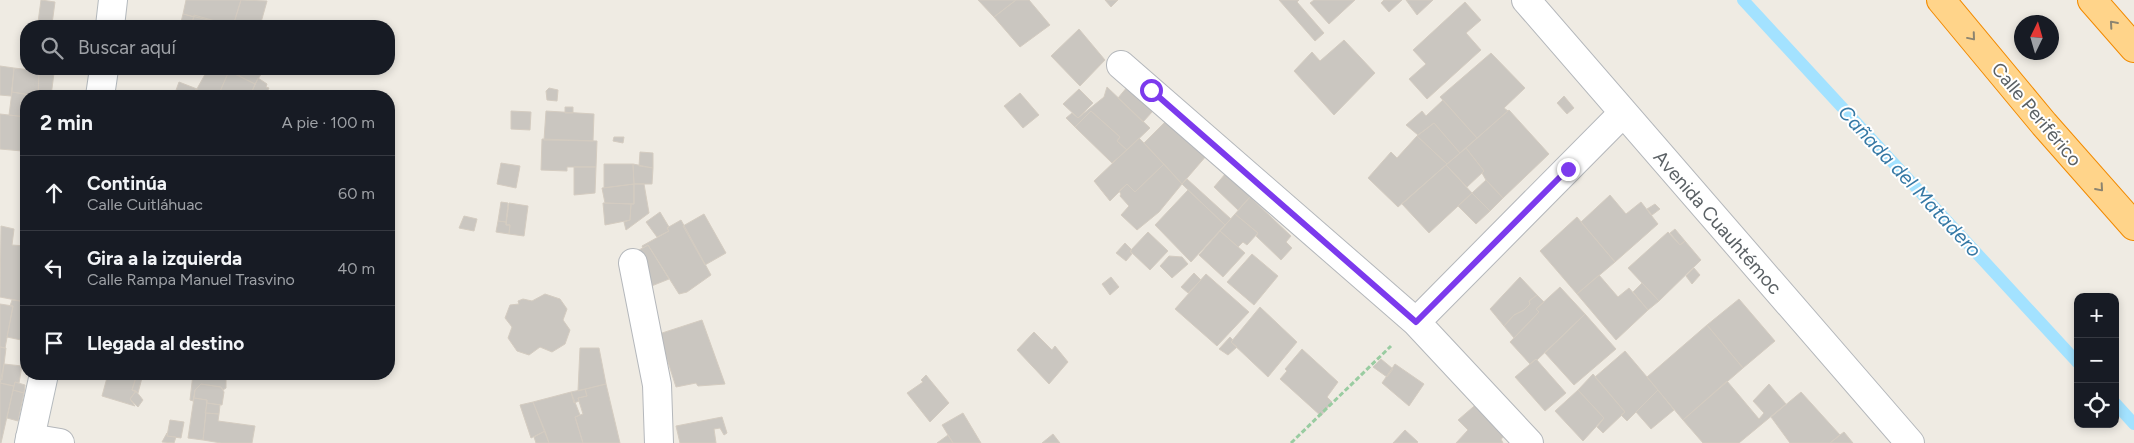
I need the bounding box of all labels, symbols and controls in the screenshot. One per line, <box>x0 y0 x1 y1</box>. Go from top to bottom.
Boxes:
north arrow <box>2014 15 2059 60</box>
search box <box>20 20 395 75</box>
one-way arrow <box>2110 21 2119 30</box>
one-way arrow <box>1967 32 1976 41</box>
icon: search <box>38 34 66 62</box>
text: Buscar aquí <box>78 36 176 59</box>
street label: Calle Periférico <box>1987 58 2087 171</box>
route start <box>1140 79 1163 102</box>
water label: Cañada del Matadero <box>1833 100 1987 262</box>
text: 2 min <box>40 110 93 135</box>
text: A pie · 100 m <box>282 113 375 132</box>
street label: Avenida Cuauhtémoc <box>1649 146 1786 299</box>
route end <box>1557 158 1580 181</box>
text: Continúa <box>87 172 167 195</box>
icon: ahead <box>40 179 68 207</box>
one-way arrow <box>2095 182 2104 191</box>
text: 60 m <box>338 184 375 203</box>
text: Calle Cuitláhuac <box>87 195 203 214</box>
text: Gira a la izquierda <box>87 247 242 270</box>
icon: left <box>40 254 68 282</box>
text: 40 m <box>337 259 375 278</box>
text: Calle Rampa Manuel Trasvino <box>87 270 295 289</box>
map controls <box>2074 293 2119 428</box>
button: + <box>2074 293 2119 338</box>
icon: arrive <box>40 329 68 357</box>
text: Llegada al destino <box>87 332 244 355</box>
button: − <box>2074 338 2119 383</box>
button: locate <box>2074 383 2119 428</box>

